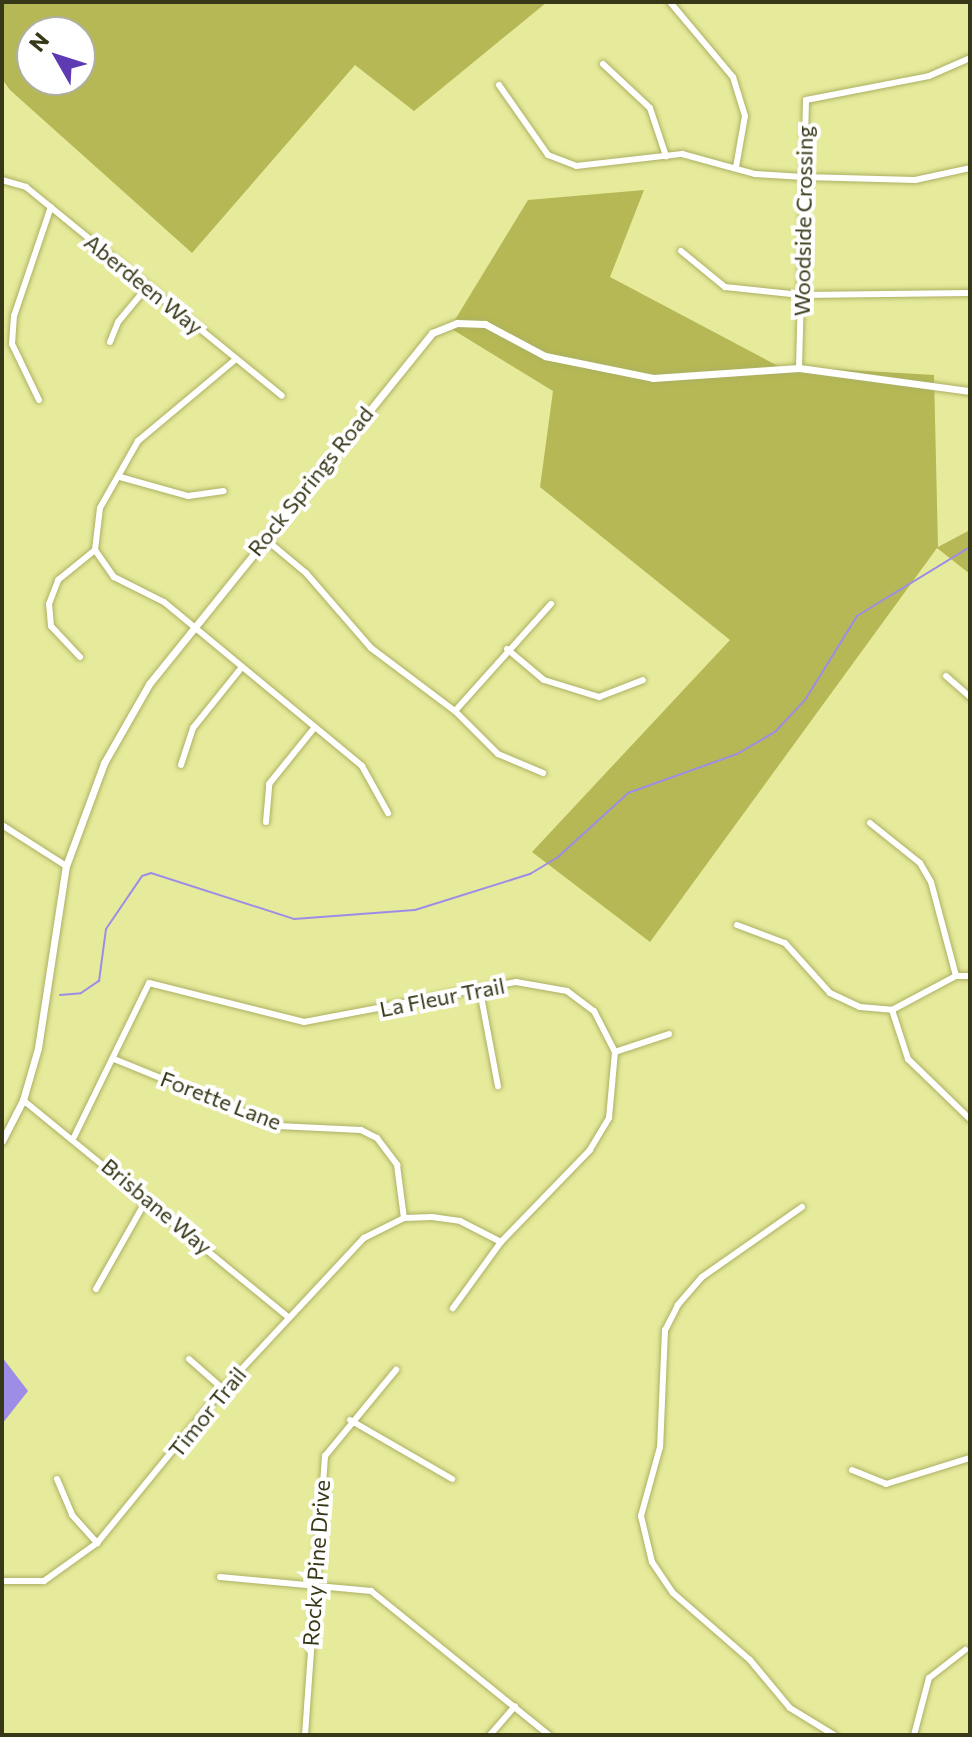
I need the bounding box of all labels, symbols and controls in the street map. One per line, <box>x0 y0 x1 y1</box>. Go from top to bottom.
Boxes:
north arrow <box>16 16 96 96</box>
text: N <box>23 27 54 57</box>
street label: Woodside Crossing <box>788 125 818 317</box>
street label: Aberdeen Way <box>79 228 209 340</box>
street label: Rock Springs Road <box>242 401 378 561</box>
street label: La Fleur Trail <box>377 972 507 1022</box>
street label: Forette Lane <box>157 1065 285 1135</box>
street label: Brisbane Way <box>97 1152 217 1260</box>
street label: Timor Trail <box>163 1361 251 1463</box>
street label: Rocky Pine Drive <box>297 1479 335 1647</box>

